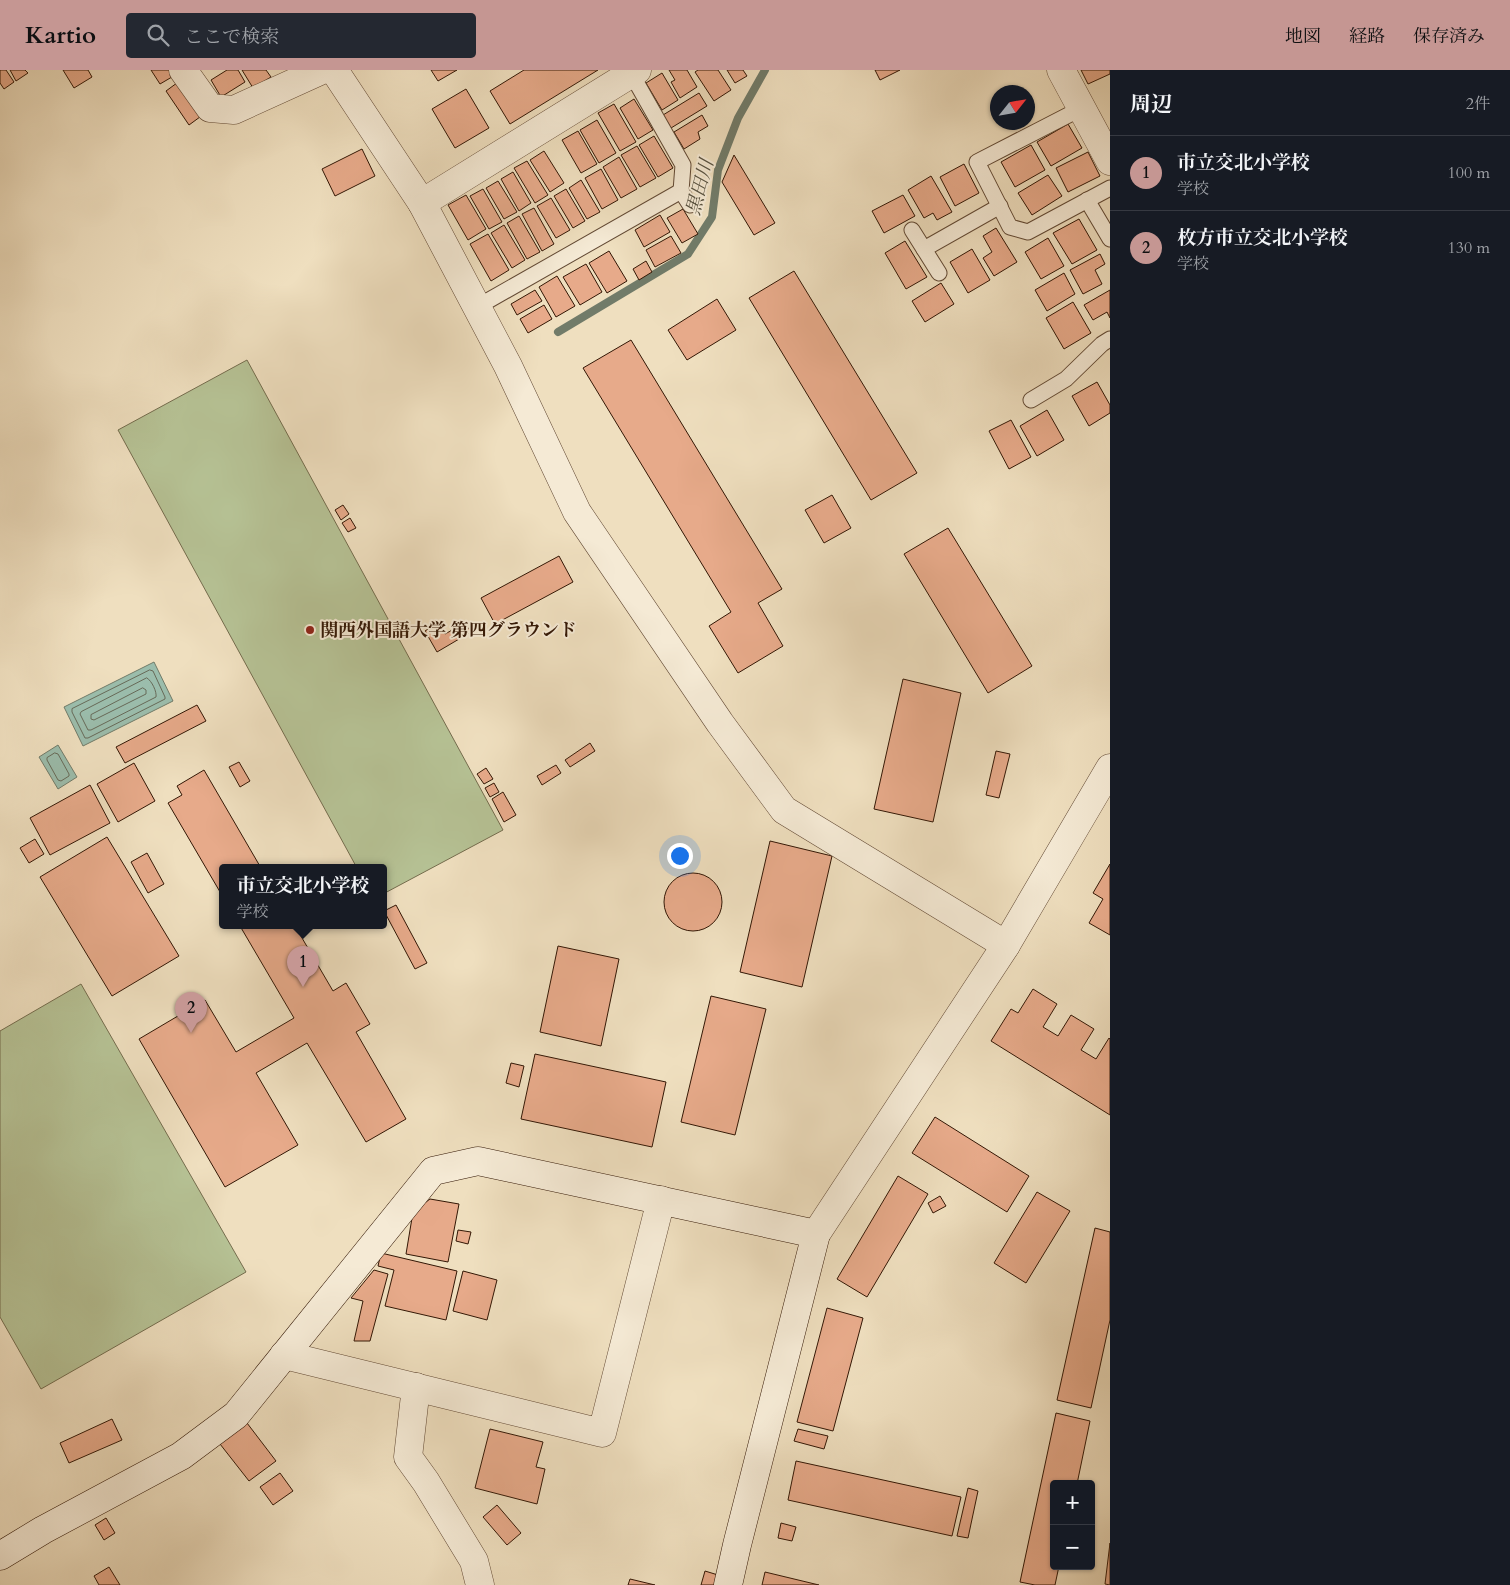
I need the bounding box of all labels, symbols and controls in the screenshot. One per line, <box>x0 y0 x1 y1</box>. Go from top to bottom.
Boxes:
search box <box>126 13 476 58</box>
text: Kartio <box>25 19 96 52</box>
icon: search <box>144 21 172 49</box>
text: ここで検索 <box>184 24 279 50</box>
text: 地図 <box>1285 24 1321 49</box>
text: 経路 <box>1349 24 1385 49</box>
text: 保存済み <box>1413 24 1485 49</box>
north arrow <box>990 85 1035 130</box>
text: 周辺 <box>1130 90 1172 119</box>
text: 2件 <box>1466 93 1490 115</box>
text: 市立交北小学校 <box>1177 150 1310 176</box>
water label: 黒田川 <box>680 154 720 218</box>
text: 1 <box>1142 162 1150 184</box>
text: 100 m <box>1448 162 1490 184</box>
text: 学校 <box>1177 178 1209 200</box>
text: 枚方市立交北小学校 <box>1177 225 1348 251</box>
text: 2 <box>1142 237 1150 259</box>
text: 130 m <box>1448 237 1490 259</box>
text: 学校 <box>1177 253 1209 275</box>
place label: 関西外国語大学 第四グラウンド <box>320 618 577 643</box>
marker: 関西外国語大学 第四グラウンド <box>304 624 316 636</box>
your location <box>667 843 693 869</box>
popup <box>219 864 387 929</box>
text: 市立交北小学校 <box>236 873 370 899</box>
text: 学校 <box>236 901 269 923</box>
pin: 1 <box>287 946 319 987</box>
pin: 2 <box>175 992 207 1033</box>
map controls <box>1050 1480 1095 1570</box>
button: + <box>1050 1480 1095 1525</box>
button: − <box>1050 1525 1095 1570</box>

